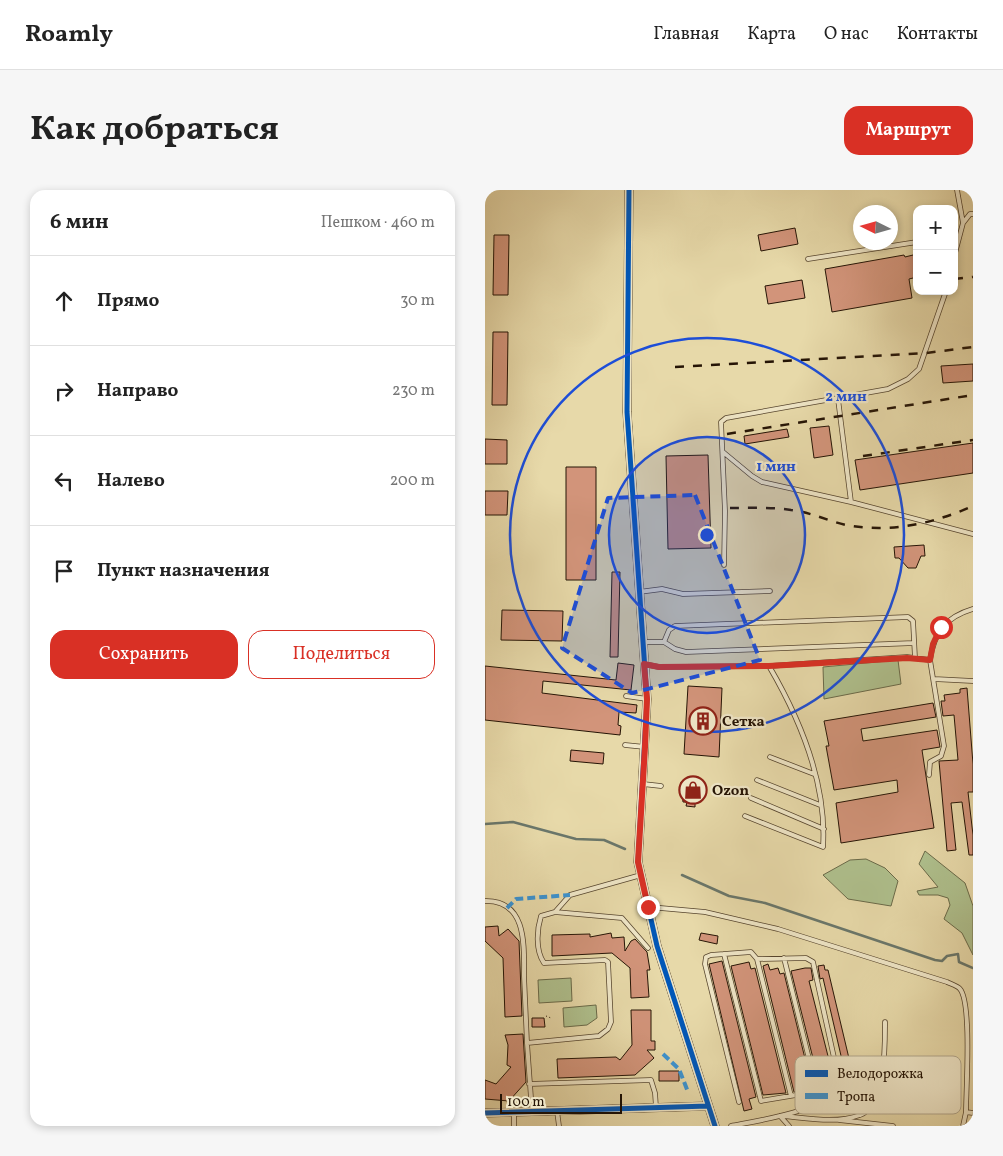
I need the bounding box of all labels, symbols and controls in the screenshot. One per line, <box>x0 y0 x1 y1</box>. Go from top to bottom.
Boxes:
text: Roamly <box>25 18 113 52</box>
text: Главная <box>653 22 719 47</box>
text: Карта <box>747 22 796 47</box>
text: О нас <box>824 22 869 47</box>
text: Контакты <box>897 22 978 47</box>
text: Как добраться <box>30 106 279 154</box>
button: Маршрут <box>844 106 973 155</box>
north arrow <box>853 205 898 250</box>
map controls <box>913 205 958 295</box>
button: + <box>913 205 958 250</box>
text: 6 мин <box>50 208 109 237</box>
text: Пешком · 460 m <box>321 212 435 234</box>
button: − <box>913 250 958 295</box>
icon: ahead <box>50 287 78 315</box>
text: Прямо <box>97 288 159 314</box>
text: 30 m <box>400 290 435 312</box>
icon: right <box>50 377 78 405</box>
text: Направо <box>97 378 179 404</box>
text: 230 m <box>392 380 435 402</box>
text: 2 мин <box>825 387 867 408</box>
text: 1 мин <box>756 457 796 478</box>
icon: left <box>50 467 78 495</box>
text: Налево <box>97 468 165 494</box>
text: 200 m <box>390 470 435 492</box>
centre of rings <box>698 526 716 544</box>
icon: arrive <box>50 557 78 585</box>
text: Пункт назначения <box>97 558 270 584</box>
route start <box>930 616 953 639</box>
button: Сохранить <box>50 630 238 679</box>
button: Поделиться <box>248 630 435 679</box>
building icon: Сетка <box>688 706 718 736</box>
place label: Сетка <box>722 712 765 733</box>
shop icon: Ozon <box>678 775 708 805</box>
place label: Ozon <box>712 781 749 802</box>
route end <box>637 896 660 919</box>
legend <box>795 1056 961 1114</box>
text: Велодорожка <box>837 1065 924 1084</box>
text: Тропа <box>837 1088 875 1107</box>
scale bar <box>500 1091 623 1114</box>
text: 100 m <box>507 1093 545 1112</box>

